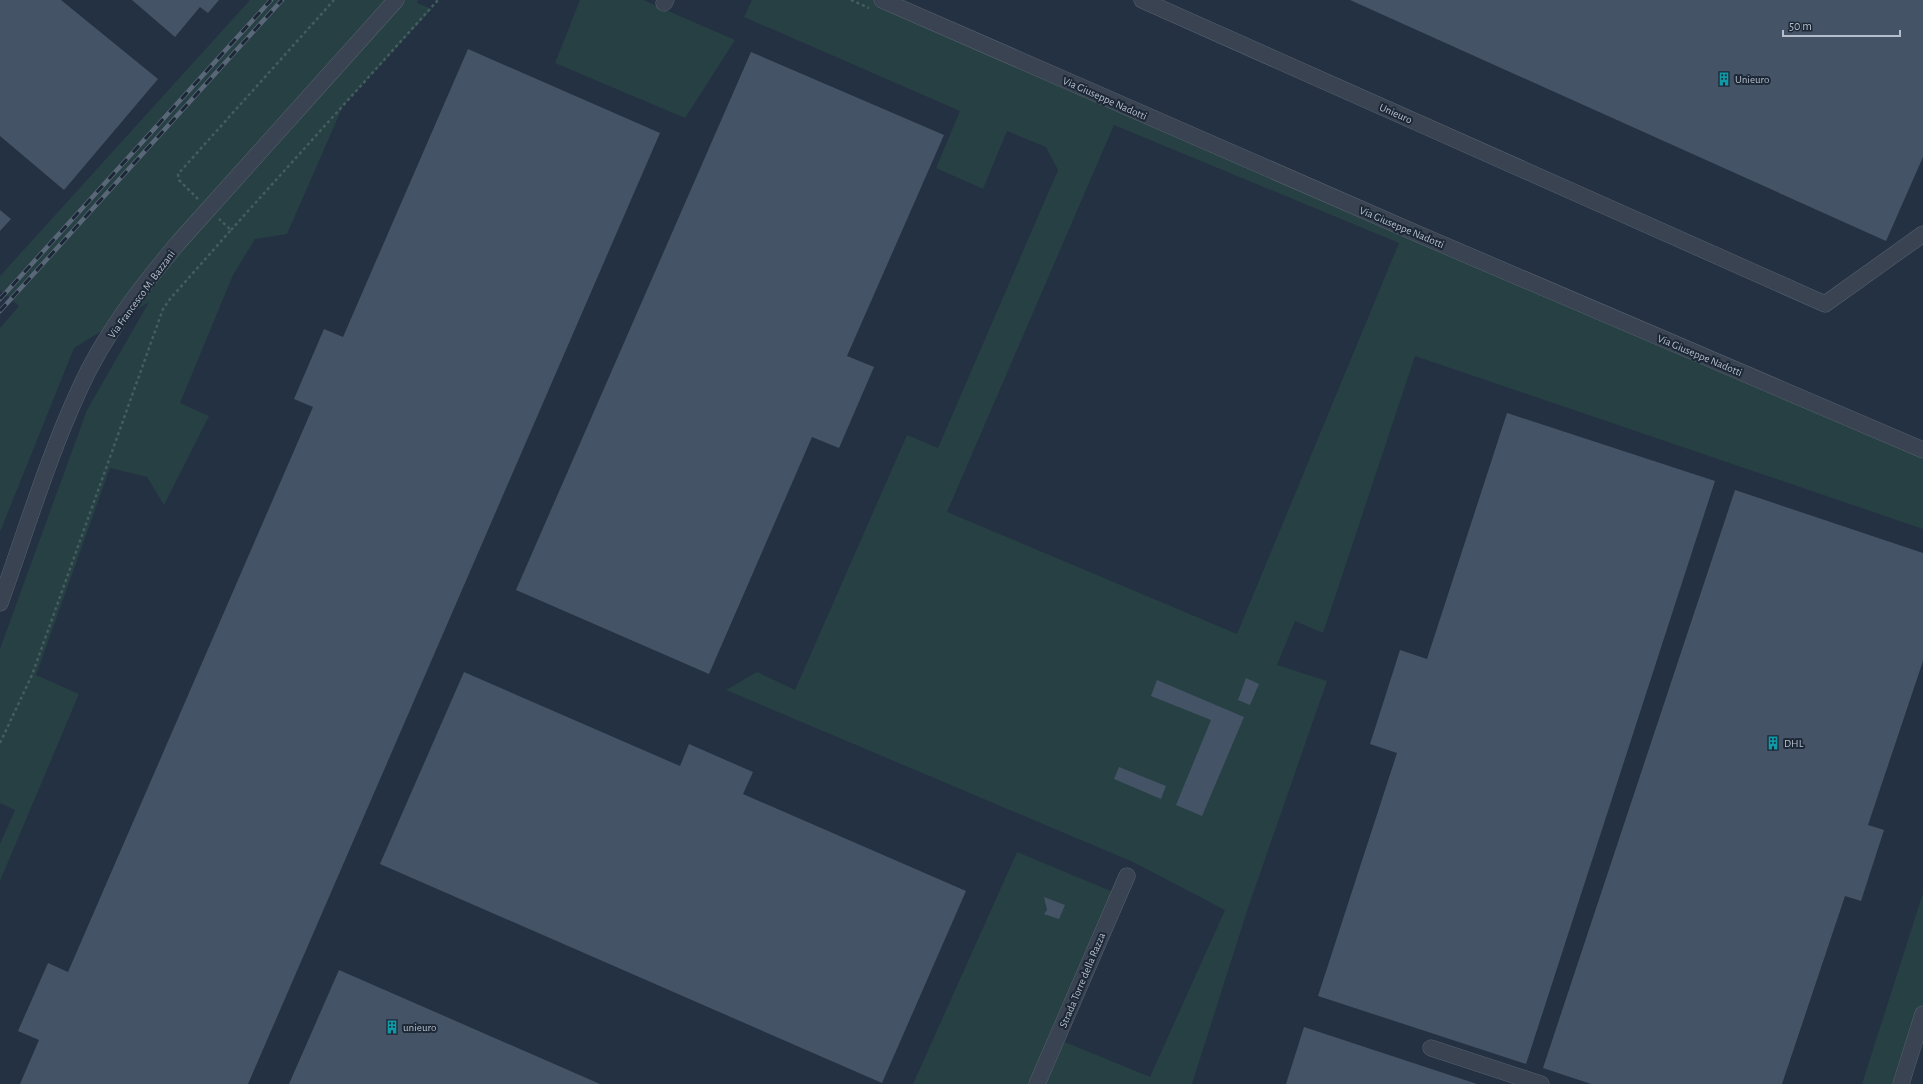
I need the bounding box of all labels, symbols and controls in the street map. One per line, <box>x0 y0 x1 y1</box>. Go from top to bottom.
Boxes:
scale bar <box>1783 12 1900 38</box>
text: 50 m <box>1789 20 1812 32</box>
building icon: Unieuro <box>1716 71 1732 87</box>
place label: Unieuro <box>1735 74 1770 85</box>
street label: Via Giuseppe Nadotti <box>1061 75 1149 122</box>
street label: Unieuro <box>1378 101 1414 126</box>
street label: Via Giuseppe Nadotti <box>1358 205 1446 250</box>
street label: Via Francesco M. Bazzani <box>106 248 177 340</box>
street label: Via Giuseppe Nadotti <box>1656 333 1744 378</box>
building icon: DHL <box>1765 735 1781 751</box>
place label: DHL <box>1784 738 1804 749</box>
street label: Strada Torre della Razza <box>1057 931 1107 1029</box>
building icon: unieuro <box>384 1019 400 1035</box>
place label: unieuro <box>403 1022 436 1033</box>

